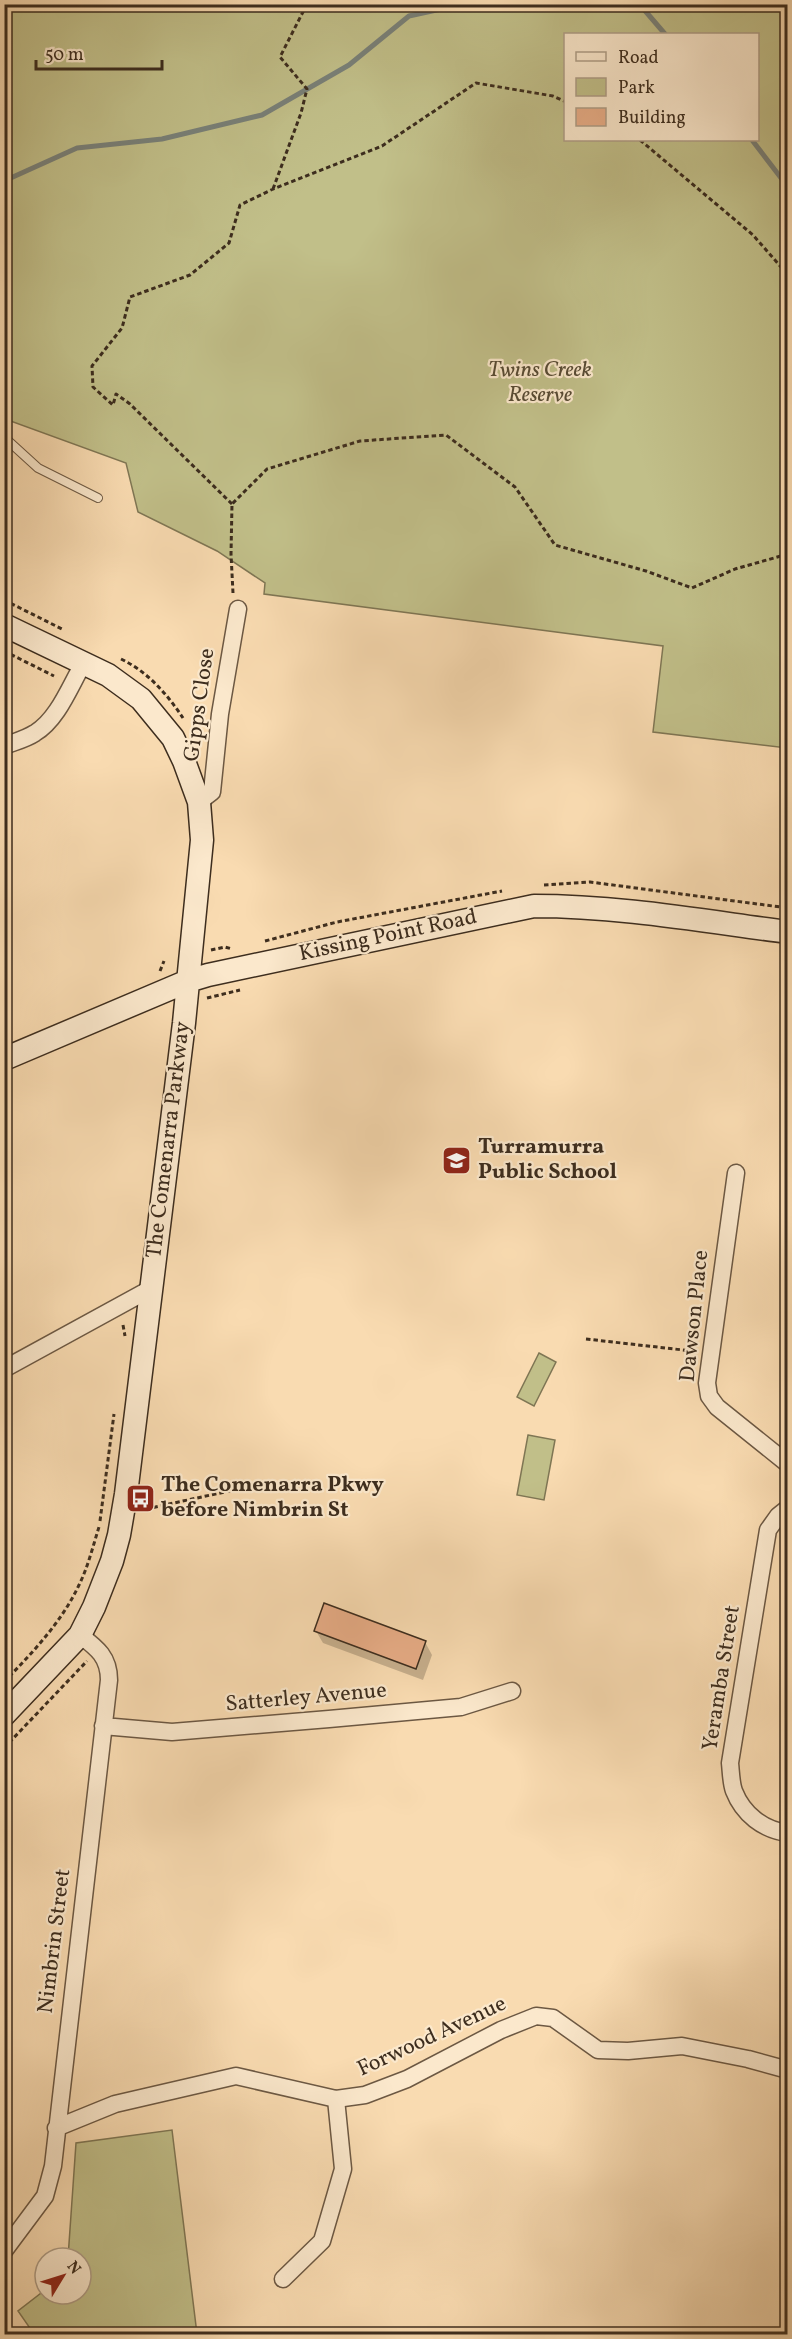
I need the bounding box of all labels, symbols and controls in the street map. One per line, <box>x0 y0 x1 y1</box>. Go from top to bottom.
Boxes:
scale bar <box>36 33 162 71</box>
legend <box>564 33 759 141</box>
text: 50 m <box>45 43 84 68</box>
text: Road <box>618 46 659 71</box>
text: Park <box>618 76 655 101</box>
text: Building <box>618 106 686 131</box>
park label: Twins Creek Reserve <box>488 355 592 411</box>
street label: Gipps Close <box>177 646 223 764</box>
street label: Kissing Point Road <box>296 902 480 970</box>
street label: The Comenarra Parkway <box>139 1020 199 1260</box>
place label: Turramurra Public School <box>478 1132 617 1188</box>
school or university icon: Turramurra Public School <box>441 1144 473 1176</box>
street label: Dawson Place <box>673 1248 717 1384</box>
place label: The Comenarra Pkwy before Nimbrin St <box>161 1470 385 1526</box>
bus stop icon: The Comenarra Pkwy before Nimbrin St <box>124 1482 156 1514</box>
street label: Yeramba Street <box>695 1603 749 1753</box>
street label: Satterley Avenue <box>224 1676 388 1720</box>
street label: Nimbrin Street <box>31 1867 79 2015</box>
street label: Forwood Avenue <box>352 1989 512 2085</box>
north arrow <box>33 2246 93 2306</box>
text: N <box>61 2257 86 2280</box>

